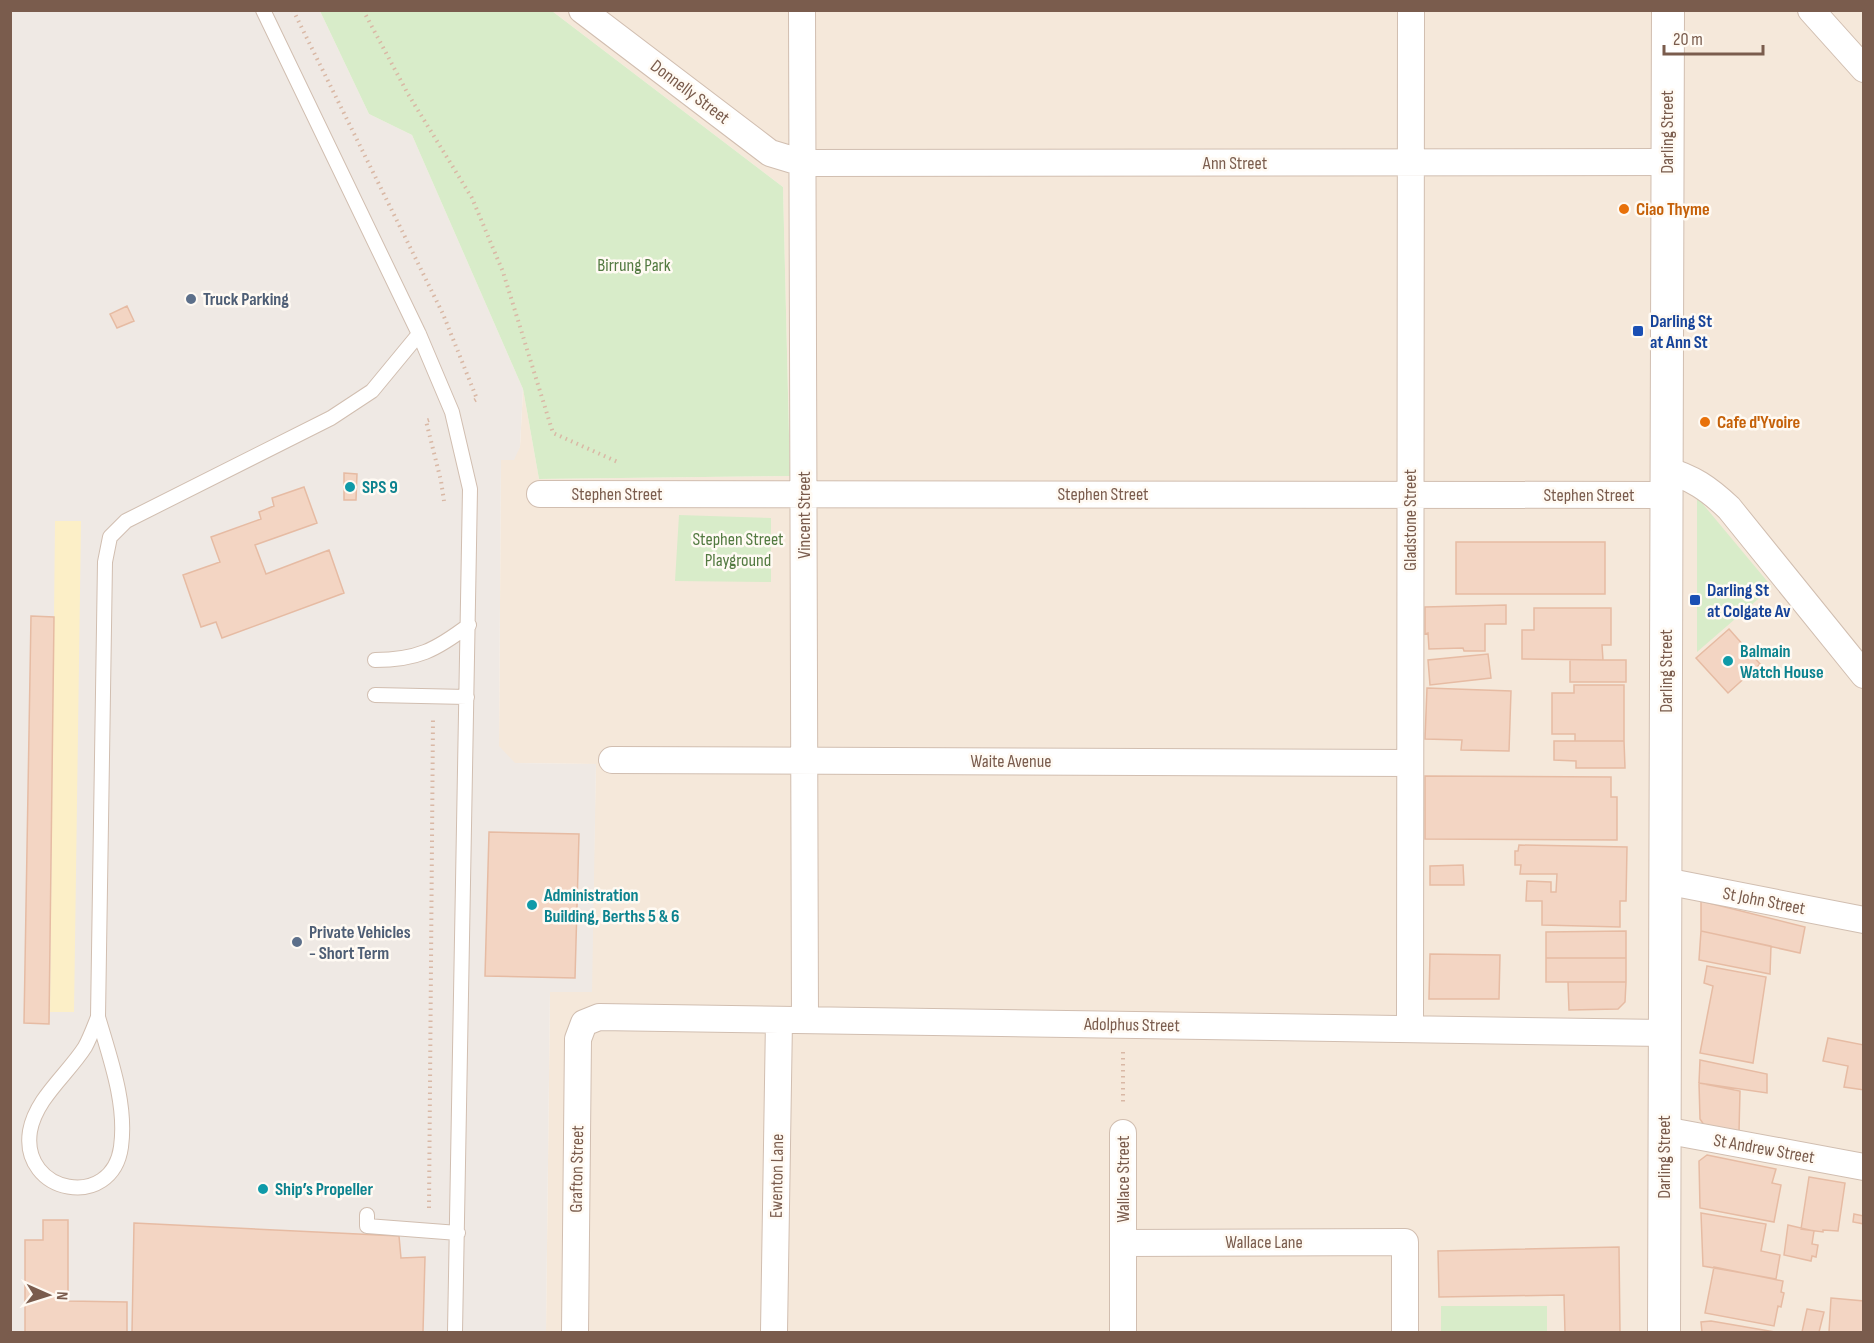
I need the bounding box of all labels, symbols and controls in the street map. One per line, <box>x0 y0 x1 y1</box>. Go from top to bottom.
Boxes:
scale bar <box>1664 18 1763 56</box>
text: 20 m <box>1673 29 1703 50</box>
street label: Donnelly Street <box>646 55 734 129</box>
street label: Darling Street <box>1657 90 1678 174</box>
street label: Ann Street <box>1202 153 1268 174</box>
place label: Ciao Thyme <box>1636 199 1710 220</box>
marker: Ciao Thyme <box>1617 202 1631 216</box>
park label: Birrung Park <box>597 255 671 276</box>
place label: Truck Parking <box>203 289 289 310</box>
marker: Truck Parking <box>184 292 198 306</box>
place label: Darling St at Ann St <box>1650 311 1712 353</box>
marker: Darling St at Ann St <box>1631 324 1645 338</box>
place label: Cafe d'Yvoire <box>1717 412 1800 433</box>
marker: Cafe d'Yvoire <box>1698 415 1712 429</box>
street label: Gladstone Street <box>1400 469 1421 571</box>
street label: Vincent Street <box>794 471 815 559</box>
place label: SPS 9 <box>362 477 398 498</box>
marker: SPS 9 <box>343 480 357 494</box>
street label: Stephen Street <box>571 484 663 505</box>
street label: Stephen Street <box>1057 484 1149 505</box>
street label: Stephen Street <box>1543 485 1635 506</box>
park label: Stephen Street Playground <box>692 529 784 571</box>
place label: Darling St at Colgate Av <box>1707 580 1791 622</box>
marker: Darling St at Colgate Av <box>1688 593 1702 607</box>
street label: Darling Street <box>1656 629 1677 713</box>
place label: Balmain Watch House <box>1740 641 1824 683</box>
marker: Balmain Watch House <box>1721 654 1735 668</box>
street label: Waite Avenue <box>971 751 1051 772</box>
street label: St John Street <box>1721 883 1807 919</box>
place label: Administration Building, Berths 5 & 6 <box>543 885 680 927</box>
marker: Administration Building, Berths 5 & 6 <box>525 898 539 912</box>
place label: Private Vehicles - Short Term <box>309 922 411 964</box>
marker: Private Vehicles - Short Term <box>290 935 304 949</box>
street label: Adolphus Street <box>1083 1014 1181 1036</box>
street label: Darling Street <box>1654 1115 1675 1199</box>
street label: Grafton Street <box>566 1125 588 1213</box>
street label: St Andrew Street <box>1712 1130 1817 1168</box>
street label: Ewenton Lane <box>766 1134 788 1218</box>
street label: Wallace Street <box>1113 1135 1134 1223</box>
place label: Ship’s Propeller <box>275 1179 374 1200</box>
marker: Ship’s Propeller <box>256 1182 270 1196</box>
street label: Wallace Lane <box>1225 1232 1303 1253</box>
north arrow <box>18 1265 78 1325</box>
text: N <box>52 1291 71 1300</box>

